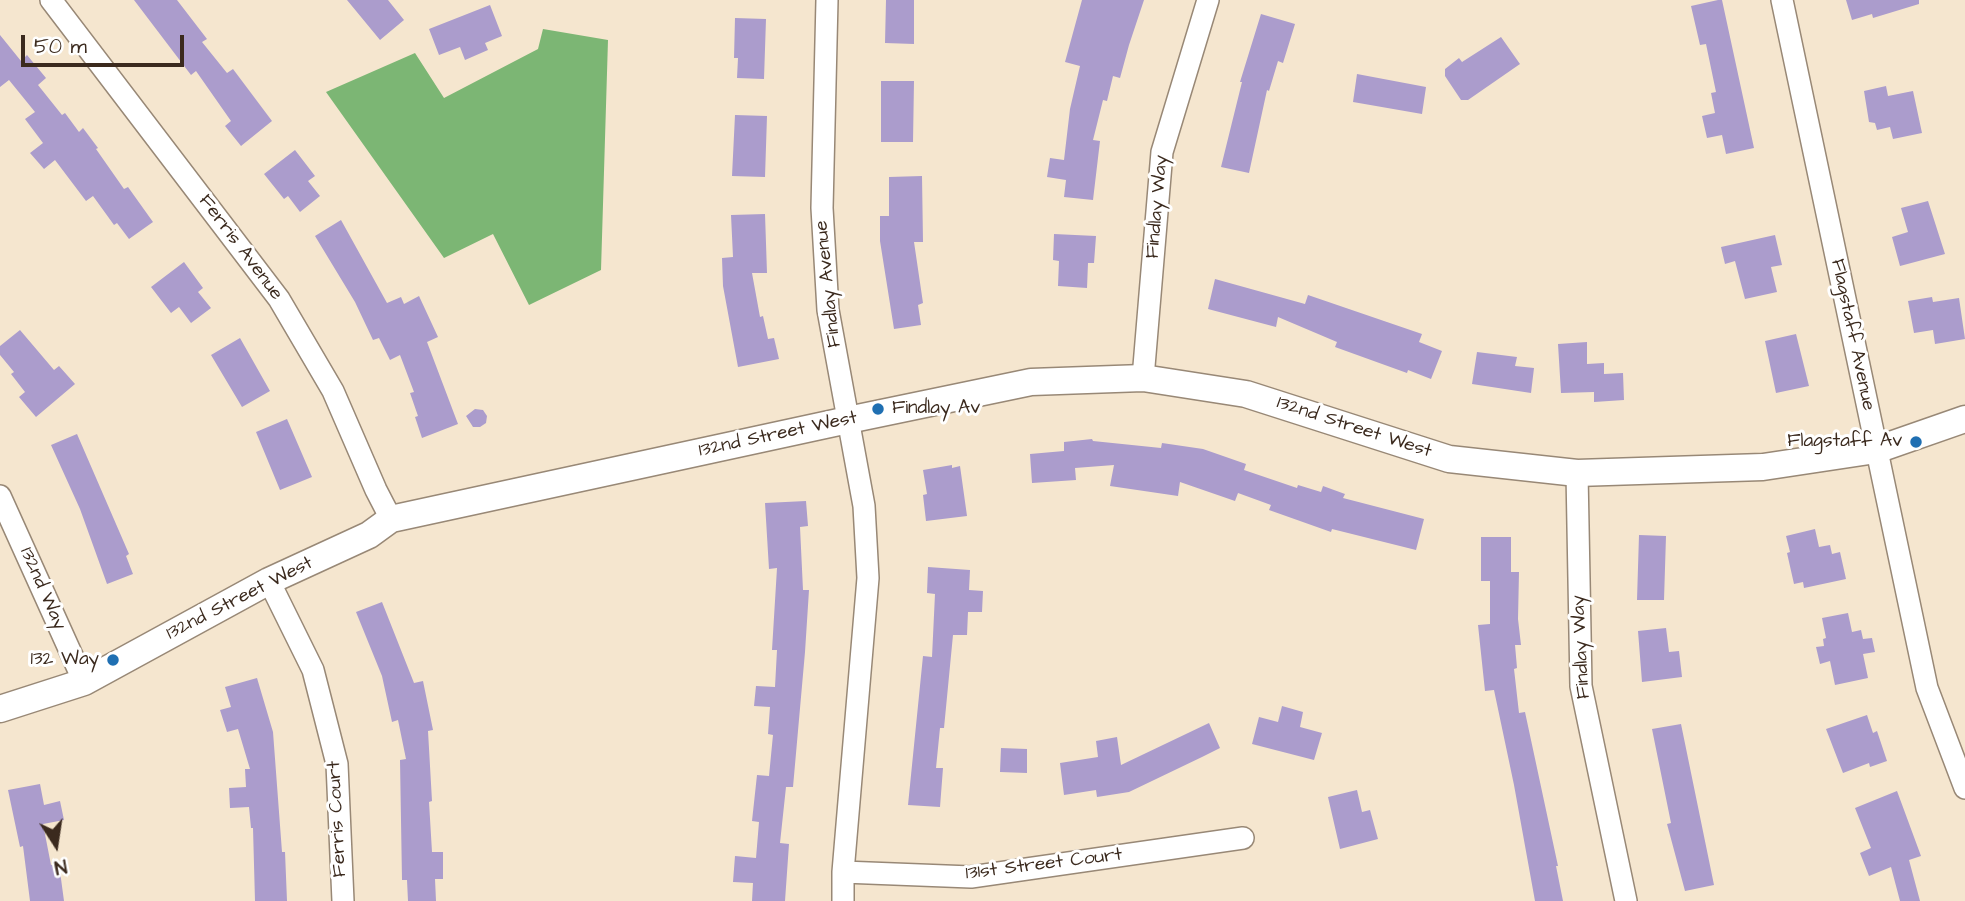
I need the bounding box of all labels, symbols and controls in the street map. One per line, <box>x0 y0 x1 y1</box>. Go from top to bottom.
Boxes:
scale bar <box>24 21 187 65</box>
text: 50 m <box>34 32 87 61</box>
street label: Findlay Way <box>1142 154 1174 260</box>
street label: Ferris Avenue <box>193 191 287 305</box>
street label: Findlay Avenue <box>811 219 847 349</box>
street label: Flagstaff Avenue <box>1825 257 1879 413</box>
street label: 132nd Street West <box>1274 392 1434 464</box>
place label: Findlay Av <box>892 398 980 420</box>
marker: Findlay Av <box>870 401 886 417</box>
street label: 132nd Street West <box>697 407 859 463</box>
place label: Flagstaff Av <box>1787 431 1902 453</box>
marker: Flagstaff Av <box>1908 434 1924 450</box>
street label: 132nd Way <box>14 544 70 634</box>
street label: 132nd Street West <box>163 552 317 646</box>
street label: Findlay Way <box>1568 595 1596 699</box>
place label: 132 Way <box>30 649 99 671</box>
marker: 132 Way <box>105 652 121 668</box>
street label: Ferris Court <box>324 760 352 878</box>
north arrow <box>21 810 91 880</box>
street label: 131st Street Court <box>964 844 1124 886</box>
text: N <box>52 852 69 880</box>

